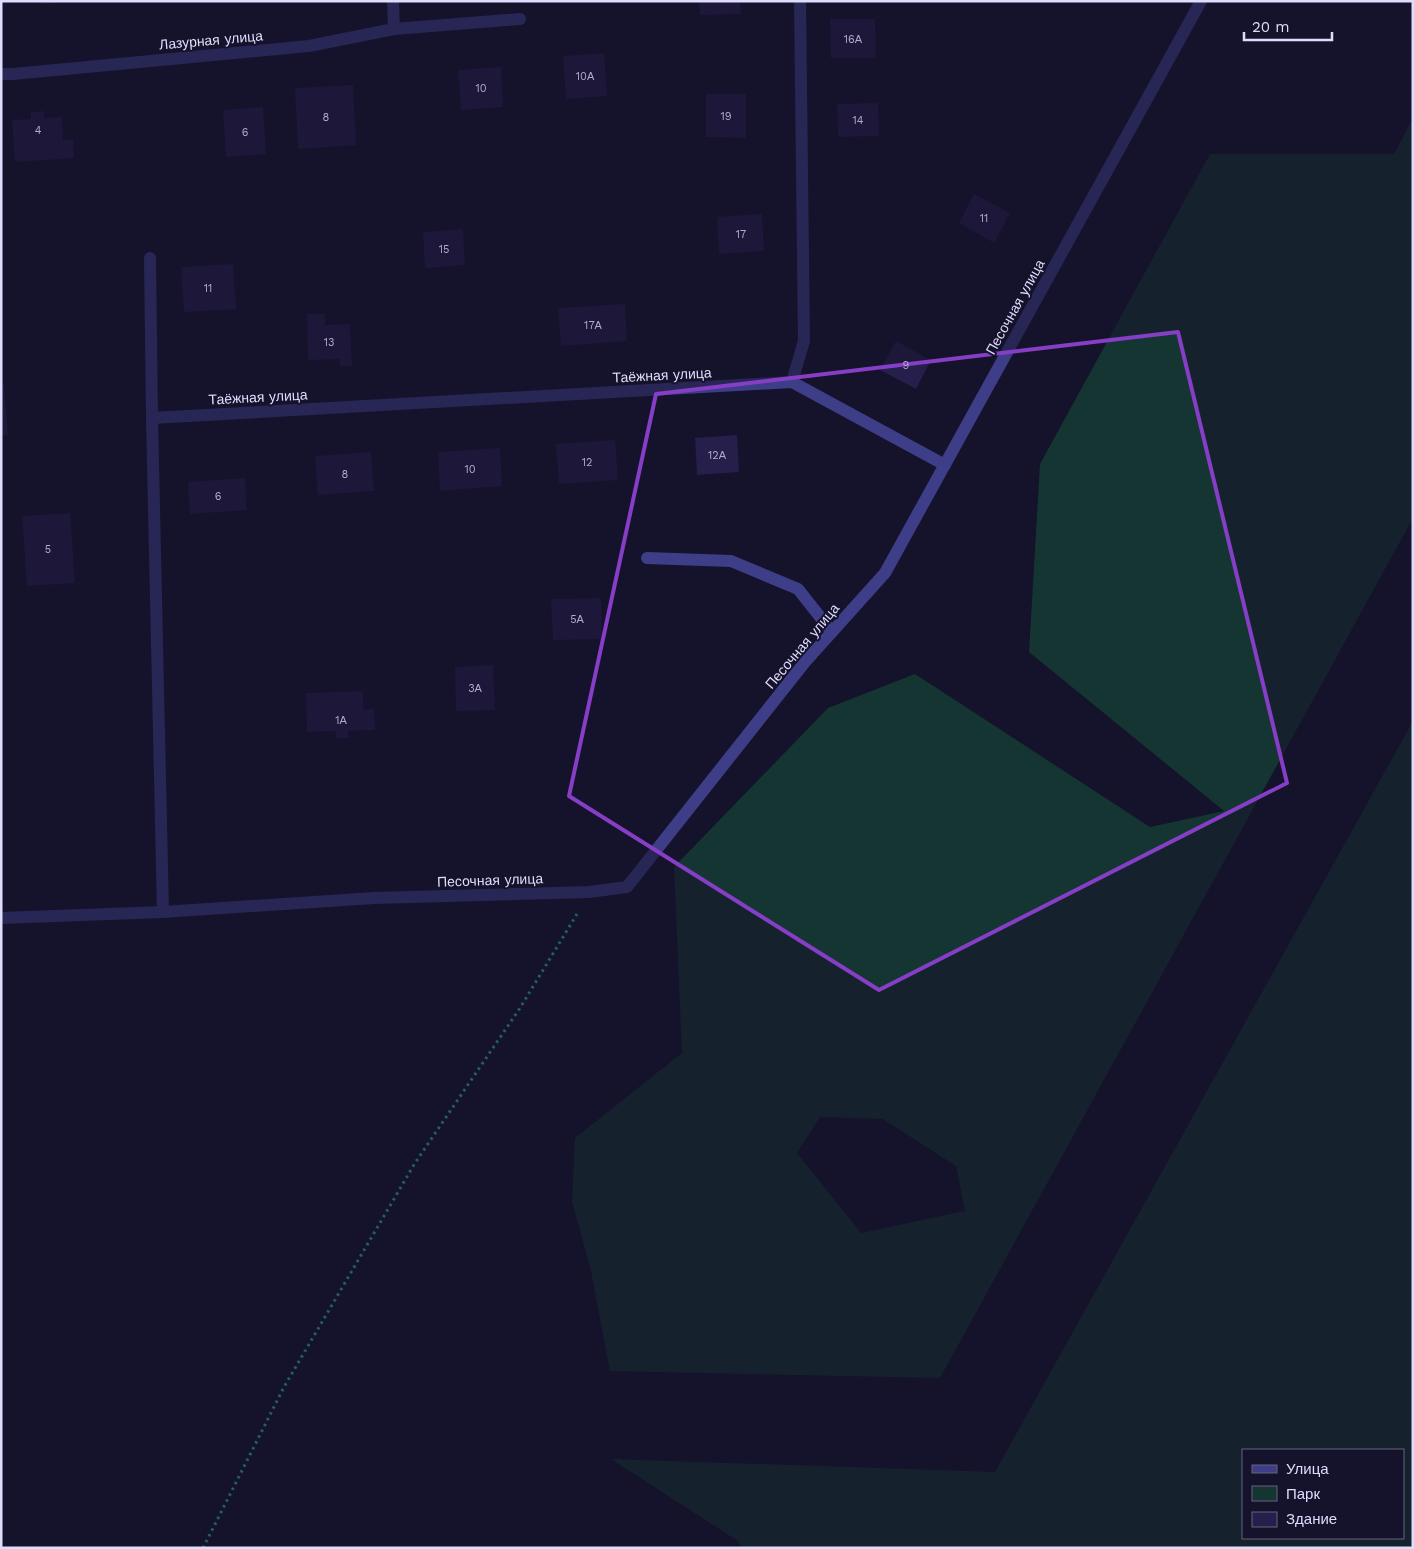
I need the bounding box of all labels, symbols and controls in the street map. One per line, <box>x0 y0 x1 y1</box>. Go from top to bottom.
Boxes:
scale bar <box>1244 10 1332 42</box>
text: 20 m <box>1252 18 1290 36</box>
street label: Лазурная улица <box>158 27 264 53</box>
house number: 16А <box>844 33 863 46</box>
house number: 10А <box>576 70 595 83</box>
house number: 10 <box>475 82 487 95</box>
house number: 19 <box>720 110 732 123</box>
house number: 8 <box>323 111 330 124</box>
house number: 14 <box>852 114 864 127</box>
house number: 4 <box>35 124 42 137</box>
house number: 6 <box>242 126 249 139</box>
house number: 11 <box>980 212 988 225</box>
house number: 17 <box>736 228 746 241</box>
house number: 15 <box>439 243 449 256</box>
street label: Песочная улица <box>982 257 1048 357</box>
house number: 11 <box>204 282 212 295</box>
house number: 17А <box>584 319 603 332</box>
house number: 13 <box>324 336 334 349</box>
house number: 9 <box>903 359 910 372</box>
street label: Таёжная улица <box>612 364 712 386</box>
street label: Таёжная улица <box>208 386 308 408</box>
house number: 12А <box>708 449 727 462</box>
house number: 12 <box>582 456 592 469</box>
house number: 10 <box>464 463 476 476</box>
house number: 8 <box>342 468 349 481</box>
house number: 6 <box>215 490 222 503</box>
house number: 5 <box>45 543 51 556</box>
street label: Песочная улица <box>762 600 842 692</box>
house number: 5А <box>570 613 585 626</box>
house number: 3А <box>468 682 483 695</box>
house number: 1А <box>335 714 347 727</box>
street label: Песочная улица <box>437 870 544 890</box>
legend <box>1242 1449 1404 1539</box>
text: Улица <box>1286 1460 1329 1478</box>
text: Парк <box>1286 1485 1320 1503</box>
text: Здание <box>1286 1510 1337 1528</box>

